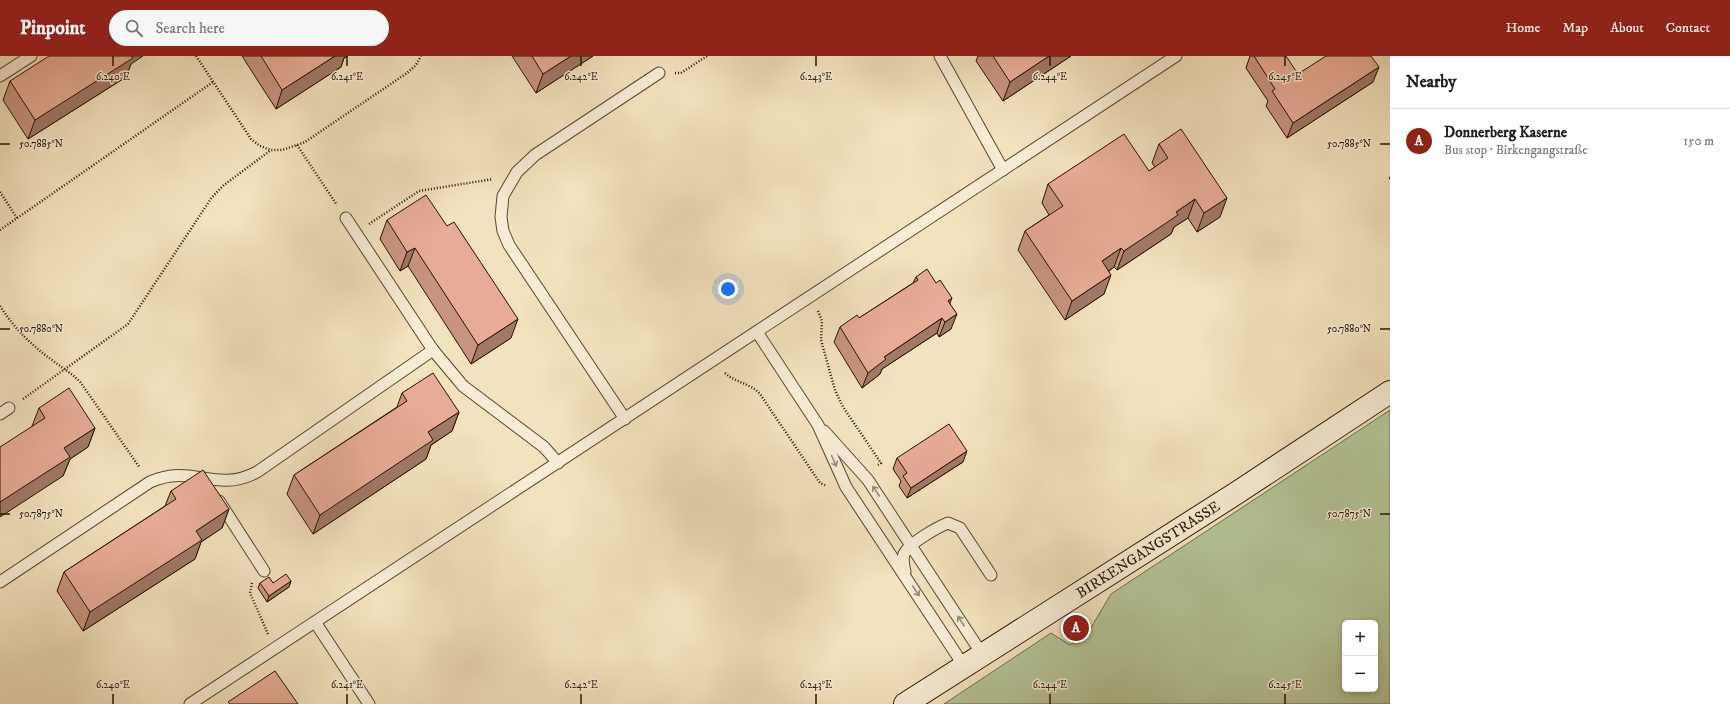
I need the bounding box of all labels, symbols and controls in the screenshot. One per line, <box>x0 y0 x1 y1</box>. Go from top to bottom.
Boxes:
search box <box>109 10 389 46</box>
text: Pinpoint <box>20 17 85 40</box>
icon: search <box>123 17 145 39</box>
text: Search here <box>155 19 225 38</box>
text: Home <box>1506 19 1540 37</box>
text: Map <box>1562 19 1588 37</box>
text: About <box>1610 19 1644 37</box>
text: Contact <box>1666 19 1710 37</box>
text: 6.240°E <box>96 71 130 83</box>
text: 6.241°E <box>331 71 363 83</box>
text: 6.242°E <box>564 71 598 83</box>
text: 6.243°E <box>800 71 832 83</box>
text: 6.244°E <box>1033 71 1067 83</box>
text: 6.245°E <box>1268 71 1302 83</box>
text: Nearby <box>1406 71 1456 93</box>
text: Donnerberg Kaserne <box>1444 123 1567 142</box>
text: A <box>1415 133 1423 149</box>
text: 150 m <box>1683 133 1714 149</box>
text: 50.7885°N <box>19 138 63 150</box>
text: 50.7885°N <box>1327 138 1371 150</box>
text: Bus stop · Birkengangstraße <box>1444 142 1588 158</box>
your location <box>718 279 738 299</box>
text: 50.7880°N <box>19 323 63 335</box>
text: 50.7880°N <box>1327 323 1371 335</box>
one-way arrow <box>831 454 838 466</box>
one-way arrow <box>872 486 880 497</box>
street label: BIRKENGANGSTRASSE <box>1072 496 1224 602</box>
text: 50.7875°N <box>19 508 63 520</box>
text: 50.7875°N <box>1327 508 1371 520</box>
one-way arrow <box>912 585 920 596</box>
pin: A <box>1063 613 1089 643</box>
one-way arrow <box>957 616 965 627</box>
map controls <box>1342 620 1378 692</box>
button: + <box>1342 620 1378 656</box>
button: − <box>1342 656 1378 692</box>
text: 6.240°E <box>96 679 130 691</box>
text: 6.241°E <box>331 679 363 691</box>
text: 6.242°E <box>564 679 598 691</box>
text: 6.243°E <box>800 679 832 691</box>
text: 6.244°E <box>1033 679 1067 691</box>
text: 6.245°E <box>1268 679 1302 691</box>

